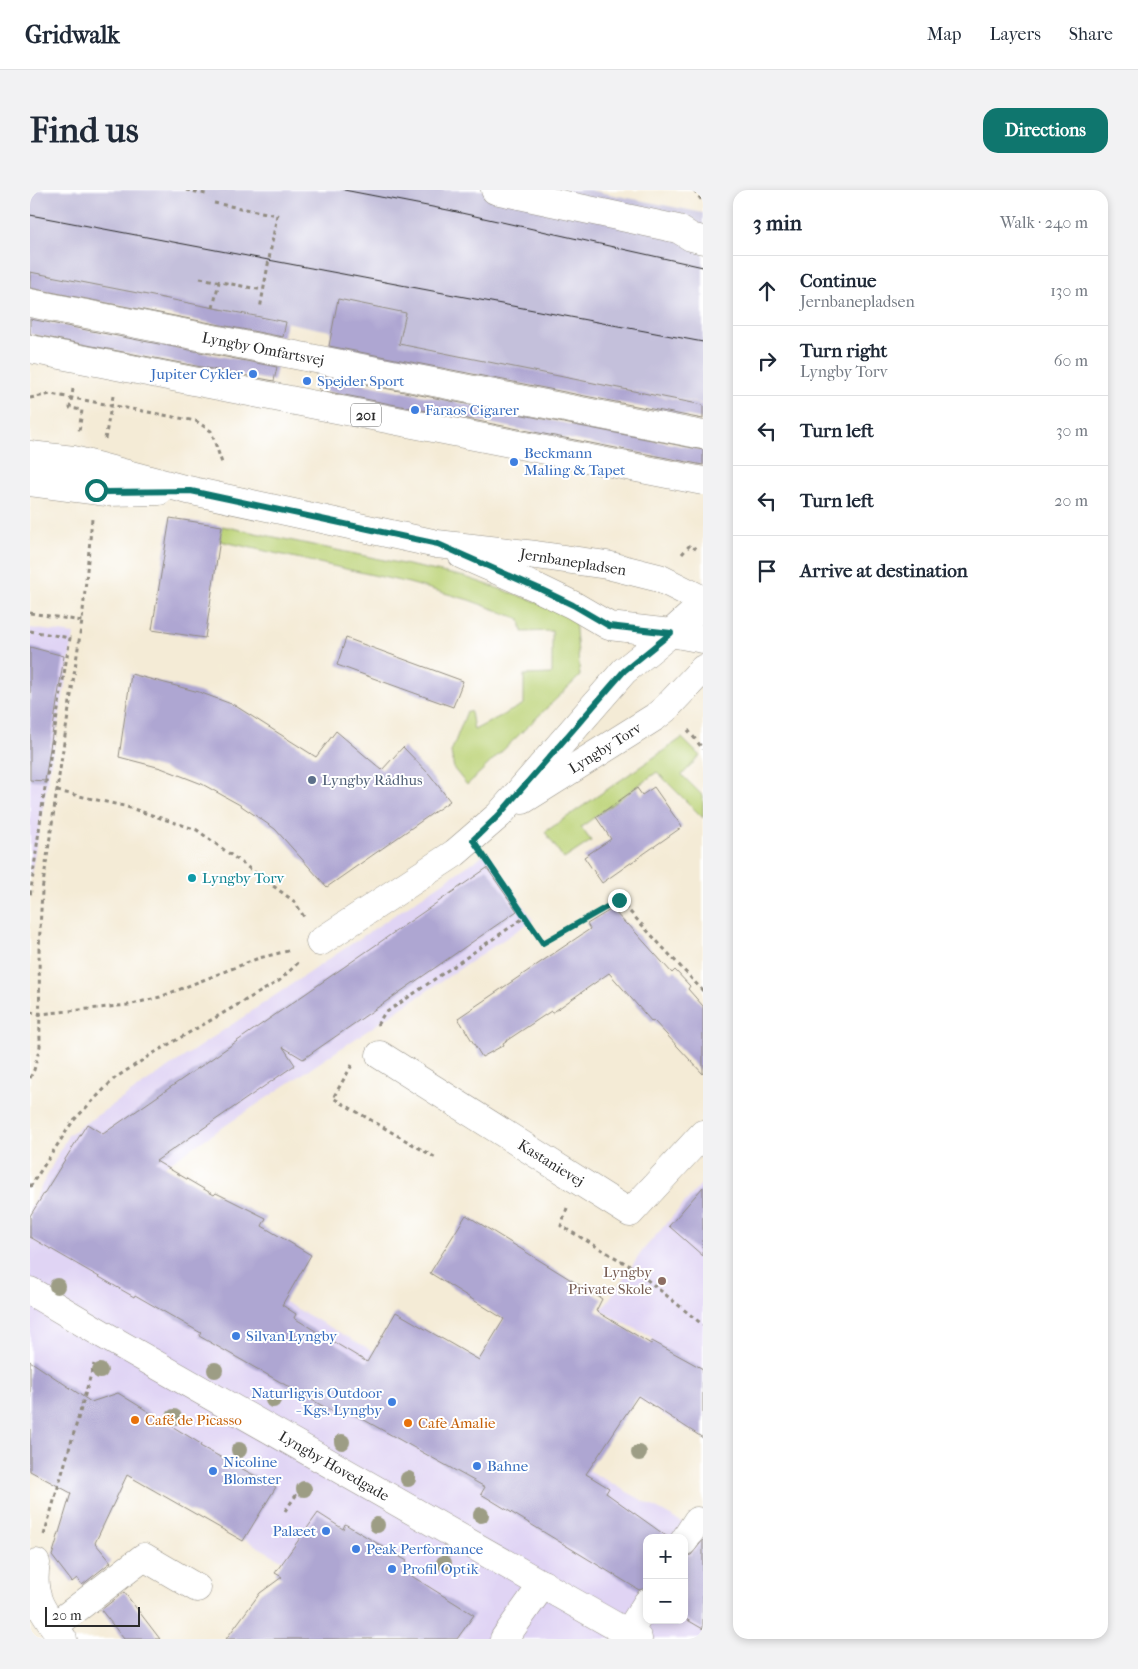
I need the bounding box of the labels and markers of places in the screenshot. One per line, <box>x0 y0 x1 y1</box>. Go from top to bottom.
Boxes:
place label: Jupiter Cykler <box>150 365 244 383</box>
marker: Jupiter Cykler <box>247 368 259 380</box>
place label: Spejder Sport <box>317 372 405 390</box>
marker: Spejder Sport <box>301 375 313 387</box>
place label: Faraos Cigarer <box>425 401 520 419</box>
marker: Faraos Cigarer <box>409 404 421 416</box>
place label: Beckmann Maling & Tapet <box>524 444 626 479</box>
marker: Beckmann Maling & Tapet <box>508 456 520 468</box>
place label: Lyngby Rådhus <box>322 771 423 789</box>
marker: Lyngby Rådhus <box>306 774 318 786</box>
place label: Lyngby Torv <box>202 869 285 887</box>
marker: Lyngby Torv <box>186 872 198 884</box>
place label: Lyngby Private Skole <box>568 1263 653 1298</box>
marker: Lyngby Private Skole <box>656 1275 668 1287</box>
place label: Silvan Lyngby <box>246 1327 338 1345</box>
marker: Silvan Lyngby <box>230 1330 242 1342</box>
place label: Naturligvis Outdoor - Kgs. Lyngby <box>251 1384 383 1419</box>
marker: Naturligvis Outdoor - Kgs. Lyngby <box>386 1396 398 1408</box>
place label: Café de Picasso <box>145 1411 242 1429</box>
marker: Café de Picasso <box>129 1414 141 1426</box>
place label: Cafe Amalie <box>418 1414 496 1432</box>
marker: Cafe Amalie <box>402 1417 414 1429</box>
place label: Nicoline Blomster <box>223 1453 282 1488</box>
place label: Bahne <box>487 1457 529 1475</box>
marker: Bahne <box>471 1460 483 1472</box>
marker: Nicoline Blomster <box>207 1465 219 1477</box>
place label: Palæet <box>272 1522 317 1540</box>
marker: Palæet <box>320 1525 332 1537</box>
place label: Peak Performance <box>366 1540 484 1558</box>
marker: Peak Performance <box>350 1543 362 1555</box>
place label: Profil Optik <box>402 1560 479 1578</box>
marker: Profil Optik <box>386 1563 398 1575</box>

